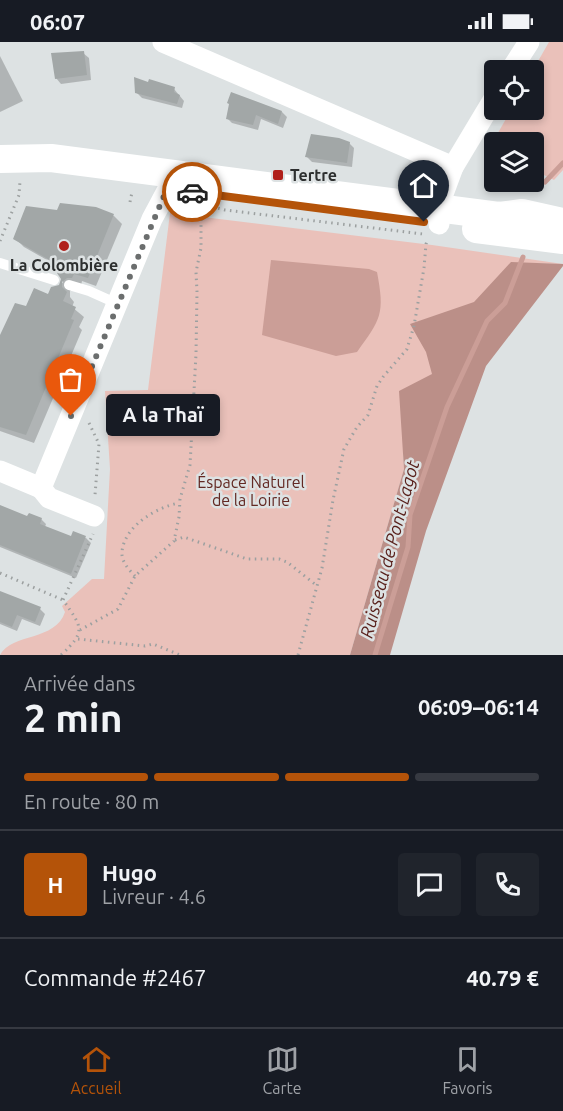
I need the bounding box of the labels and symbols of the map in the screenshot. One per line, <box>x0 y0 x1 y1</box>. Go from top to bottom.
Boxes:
pin <box>398 160 449 222</box>
courier <box>162 162 222 222</box>
place label: Tertre <box>290 166 337 184</box>
marker: Tertre <box>271 168 285 182</box>
marker: La Colombière <box>57 239 71 253</box>
place label: La Colombière <box>10 256 118 274</box>
pin <box>45 354 96 416</box>
callout: A la Thaï <box>107 395 221 437</box>
water label: Ruisseau de Pont-Lagot <box>356 457 423 640</box>
park label: Éspace Naturel de la Loirie <box>197 471 305 509</box>

